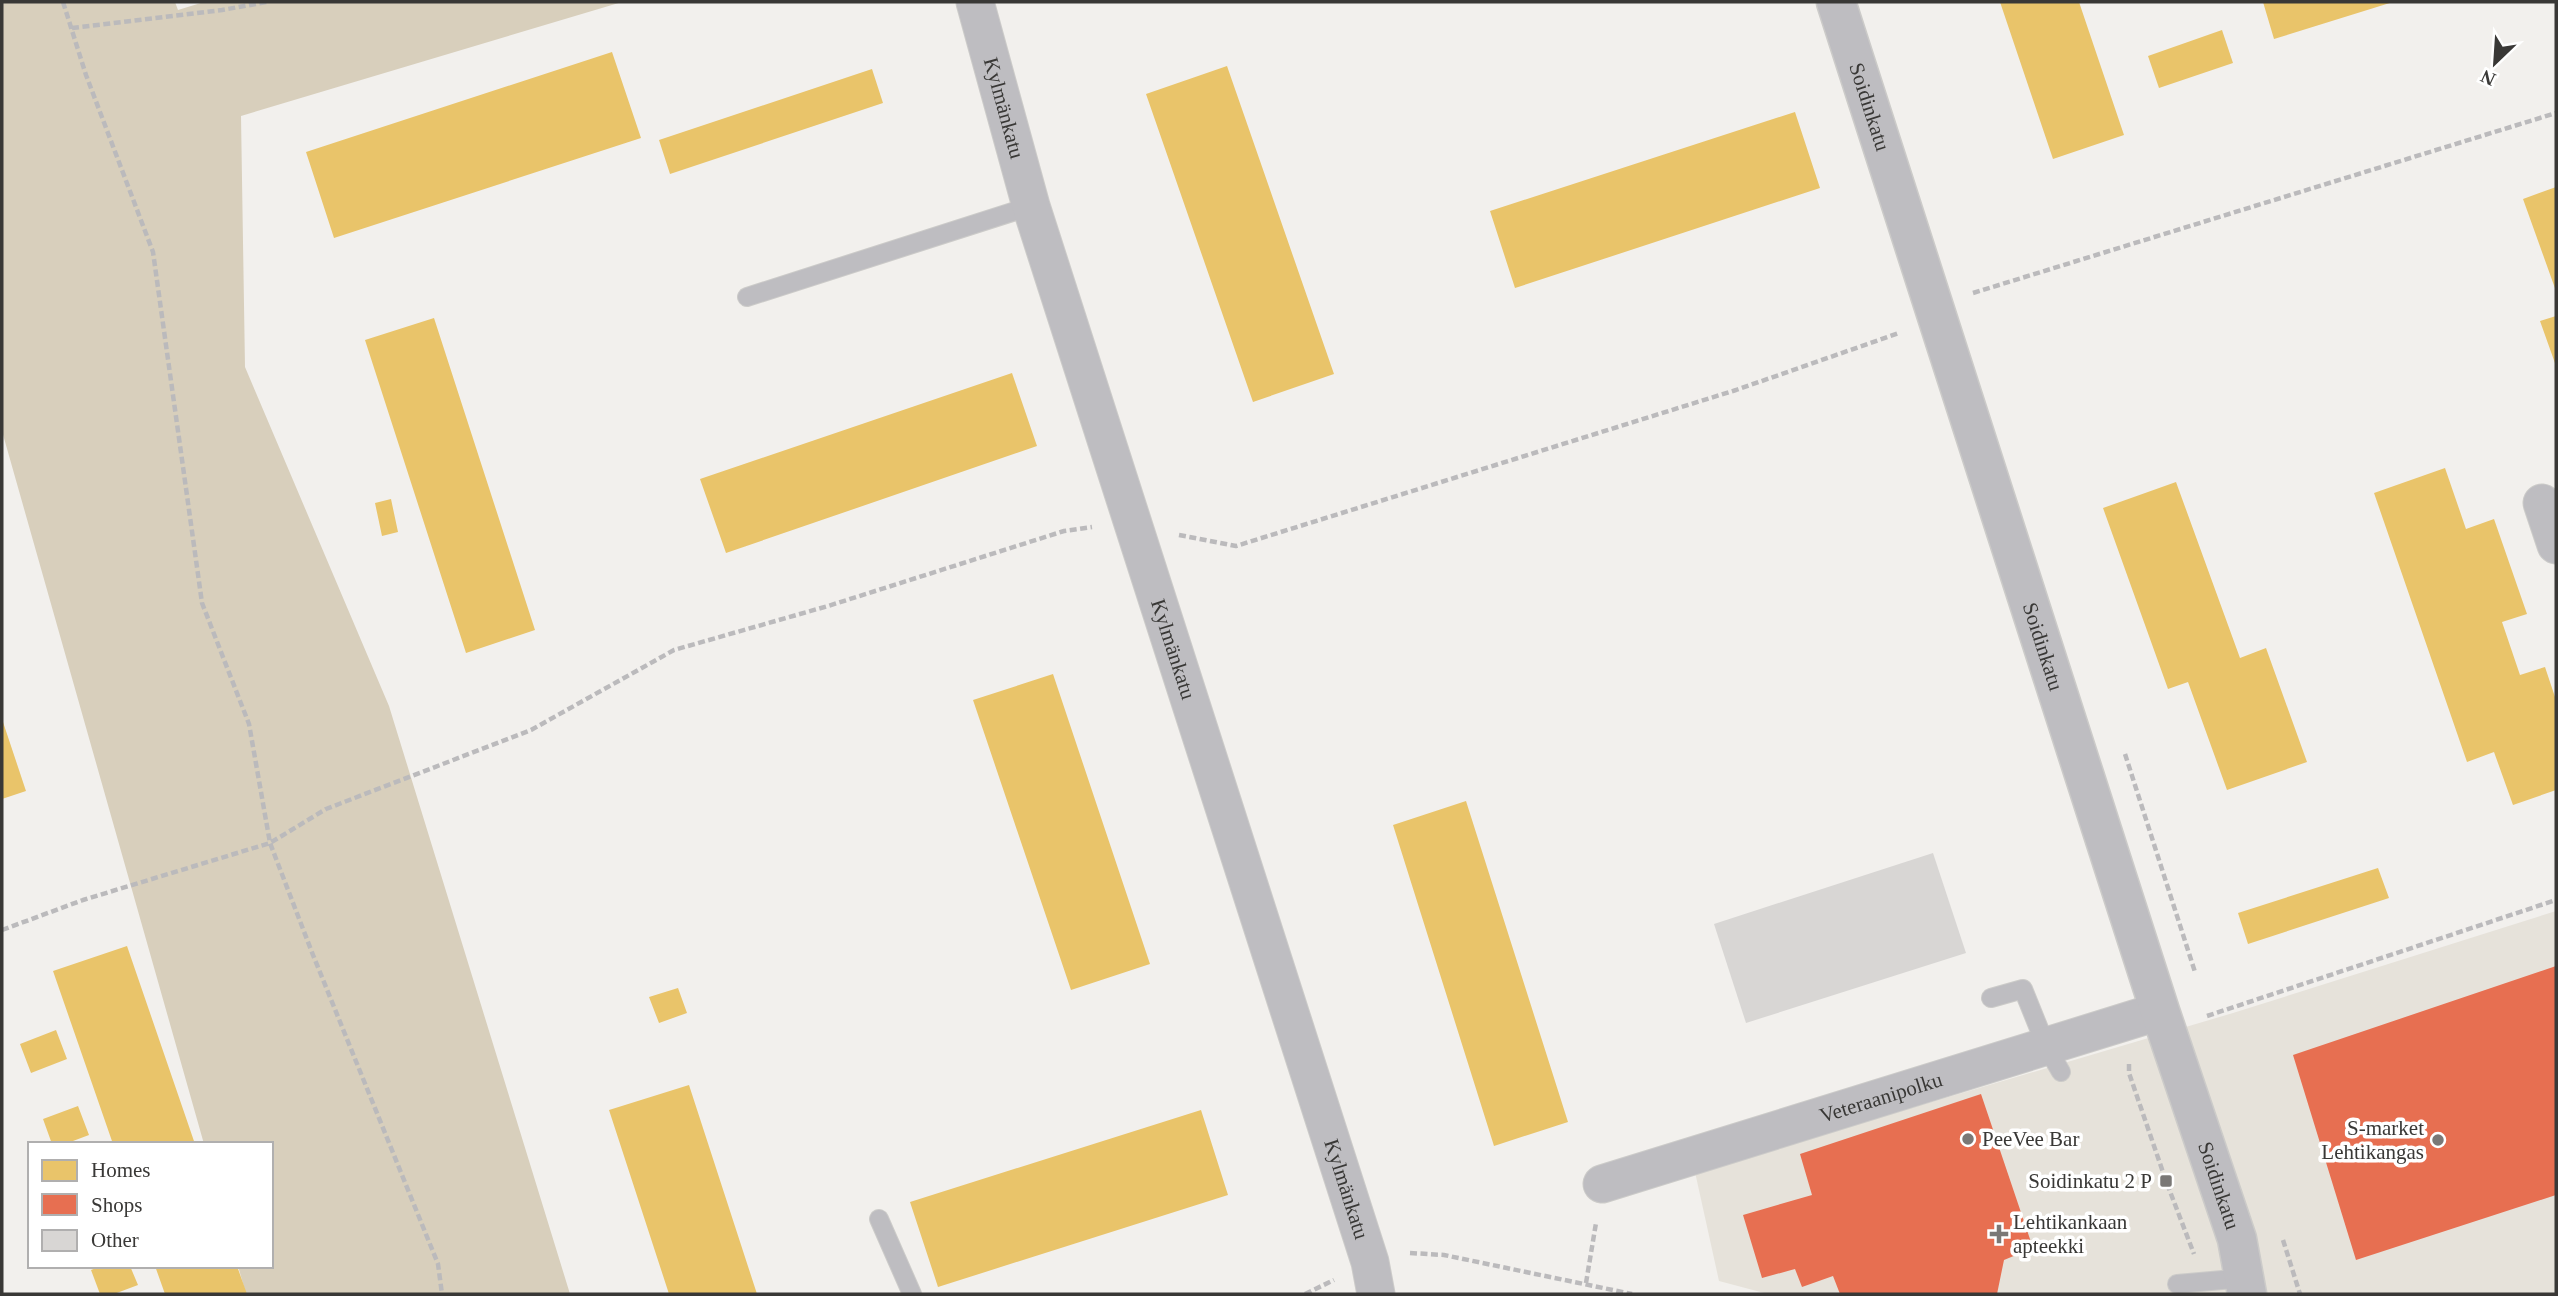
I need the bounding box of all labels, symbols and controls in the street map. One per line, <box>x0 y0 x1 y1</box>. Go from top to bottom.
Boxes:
north arrow <box>2460 28 2530 98</box>
street label: Kylmänkatu <box>979 55 1030 162</box>
street label: Soidinkatu <box>1844 60 1895 154</box>
text: N <box>2477 65 2499 90</box>
street label: Kylmänkatu <box>1146 596 1201 703</box>
street label: Soidinkatu <box>2018 600 2068 694</box>
street label: Veteraanipolku <box>1817 1067 1946 1128</box>
place label: S-market Lehtikangas <box>2321 1116 2424 1164</box>
place label: PeeVee Bar <box>1982 1127 2079 1151</box>
marker: PeeVee Bar <box>1960 1131 1976 1147</box>
marker: S-market Lehtikangas <box>2430 1132 2446 1148</box>
street label: Kylmänkatu <box>1319 1136 1374 1243</box>
street label: Soidinkatu <box>2193 1139 2245 1233</box>
legend <box>28 1142 273 1268</box>
text: Homes <box>91 1158 151 1182</box>
place label: Soidinkatu 2 P <box>2028 1169 2152 1193</box>
marker: Soidinkatu 2 P <box>2158 1173 2174 1189</box>
text: Shops <box>91 1193 142 1217</box>
place label: Lehtikankaan apteekki <box>2013 1210 2128 1258</box>
marker: Lehtikankaan apteekki <box>1991 1226 2007 1242</box>
text: Other <box>91 1228 139 1252</box>

